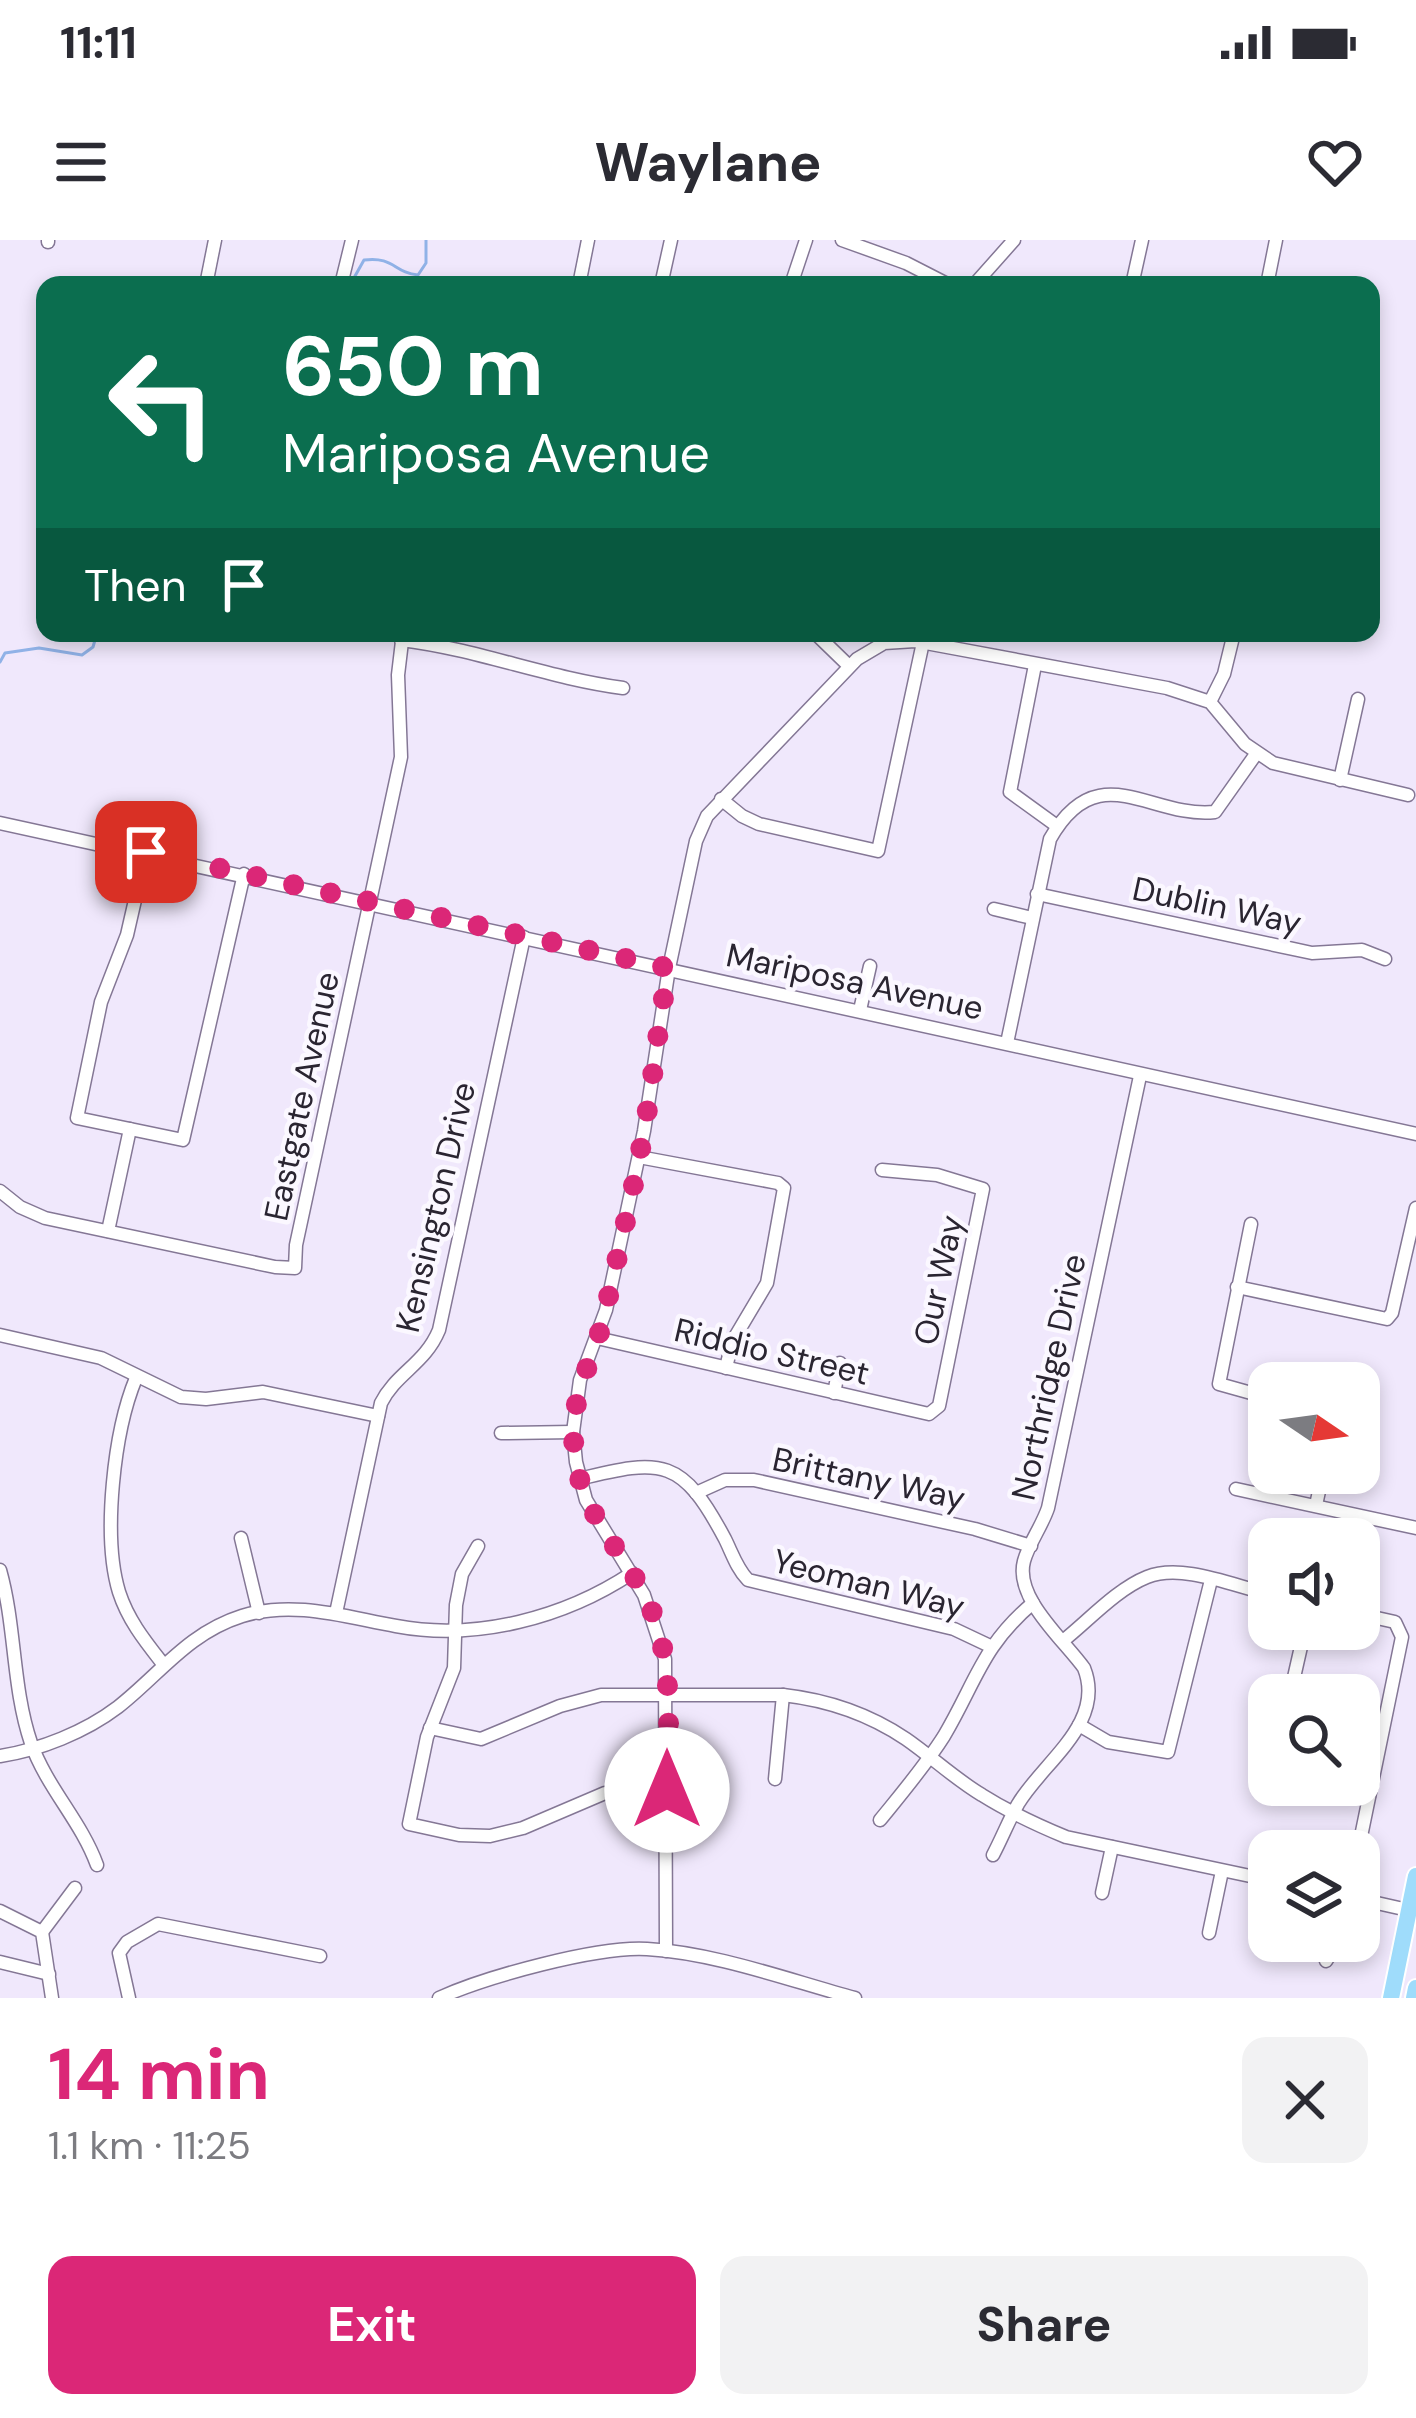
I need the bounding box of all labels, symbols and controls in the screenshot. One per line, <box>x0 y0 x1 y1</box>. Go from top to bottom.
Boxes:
text: 11:11 <box>60 13 137 72</box>
text: Waylane <box>595 127 821 198</box>
icon: menu <box>48 129 114 195</box>
icon: heart <box>1302 129 1368 195</box>
text: 650 m <box>282 312 544 421</box>
icon: left <box>84 324 240 480</box>
text: Mariposa Avenue <box>282 418 710 489</box>
icon: arrive <box>211 552 277 618</box>
text: Then <box>84 556 187 615</box>
pin <box>95 801 197 903</box>
icon: arrive <box>113 819 179 885</box>
street label: Dublin Way <box>1129 867 1305 944</box>
street label: Mariposa Avenue <box>723 933 987 1030</box>
street label: Eastgate Avenue <box>254 968 349 1225</box>
street label: Kensington Drive <box>386 1078 485 1336</box>
street label: Our Way <box>904 1211 973 1349</box>
street label: Northridge Drive <box>1001 1250 1096 1504</box>
street label: Riddio Street <box>670 1308 874 1395</box>
north arrow <box>1248 1362 1380 1494</box>
map controls <box>1248 1362 1380 1962</box>
street label: Brittany Way <box>769 1437 969 1520</box>
button: sound <box>1248 1518 1380 1650</box>
street label: Yeoman Way <box>769 1539 969 1628</box>
button: search <box>1248 1674 1380 1806</box>
position arrow <box>604 1727 730 1853</box>
button: layers <box>1248 1830 1380 1962</box>
text: 14 min <box>48 2028 270 2121</box>
button: close <box>1242 2037 1368 2163</box>
text: 1.1 km · 11:25 <box>48 2120 251 2171</box>
button: Exit <box>48 2256 696 2394</box>
button: Share <box>720 2256 1368 2394</box>

